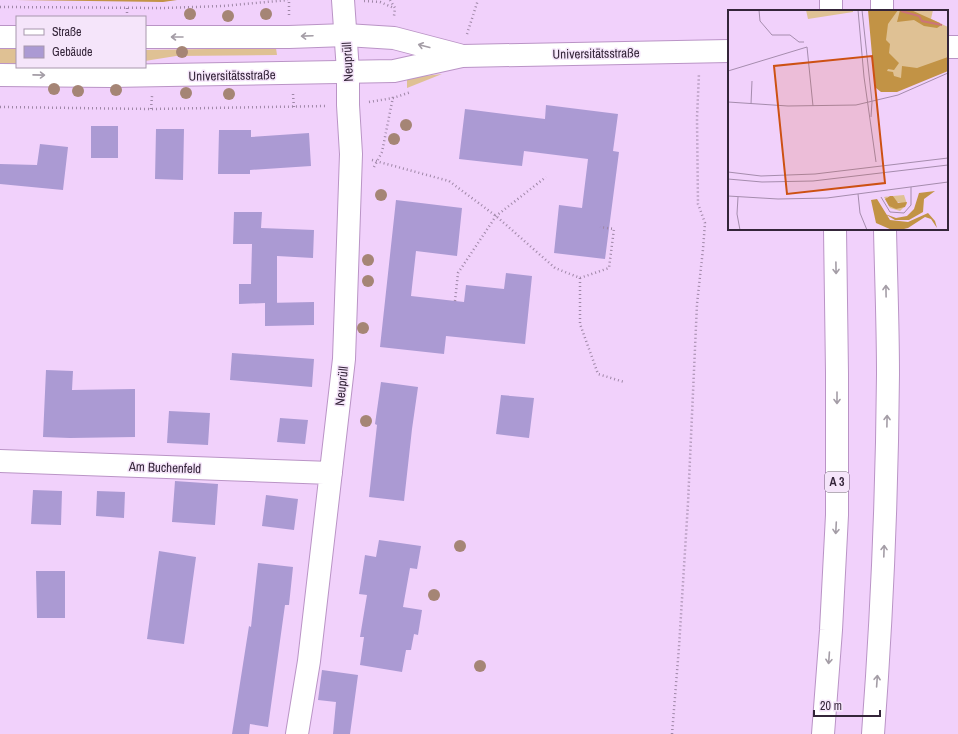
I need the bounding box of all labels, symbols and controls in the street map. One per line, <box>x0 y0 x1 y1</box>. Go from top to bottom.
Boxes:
inset map <box>728 10 948 230</box>
legend <box>16 16 146 68</box>
text: Straße <box>52 24 82 40</box>
one-way arrow <box>171 33 184 41</box>
one-way arrow <box>301 33 314 40</box>
street label: Neuprüll <box>338 42 357 82</box>
one-way arrow <box>418 42 431 49</box>
text: Gebäude <box>52 44 93 60</box>
street label: Universitätsstraße <box>552 44 640 63</box>
street label: Universitätsstraße <box>188 66 276 85</box>
one-way arrow <box>32 72 45 79</box>
one-way arrow <box>832 261 840 274</box>
one-way arrow <box>882 285 890 298</box>
street label: Neuprüll <box>331 365 352 407</box>
one-way arrow <box>833 391 841 404</box>
one-way arrow <box>883 415 891 428</box>
street label: Am Buchenfeld <box>128 458 201 477</box>
road number: A 3 <box>825 472 849 492</box>
one-way arrow <box>833 521 840 534</box>
one-way arrow <box>880 545 888 558</box>
one-way arrow <box>826 651 833 664</box>
one-way arrow <box>874 675 881 688</box>
scale bar <box>814 692 880 718</box>
text: 20 m <box>820 698 842 714</box>

